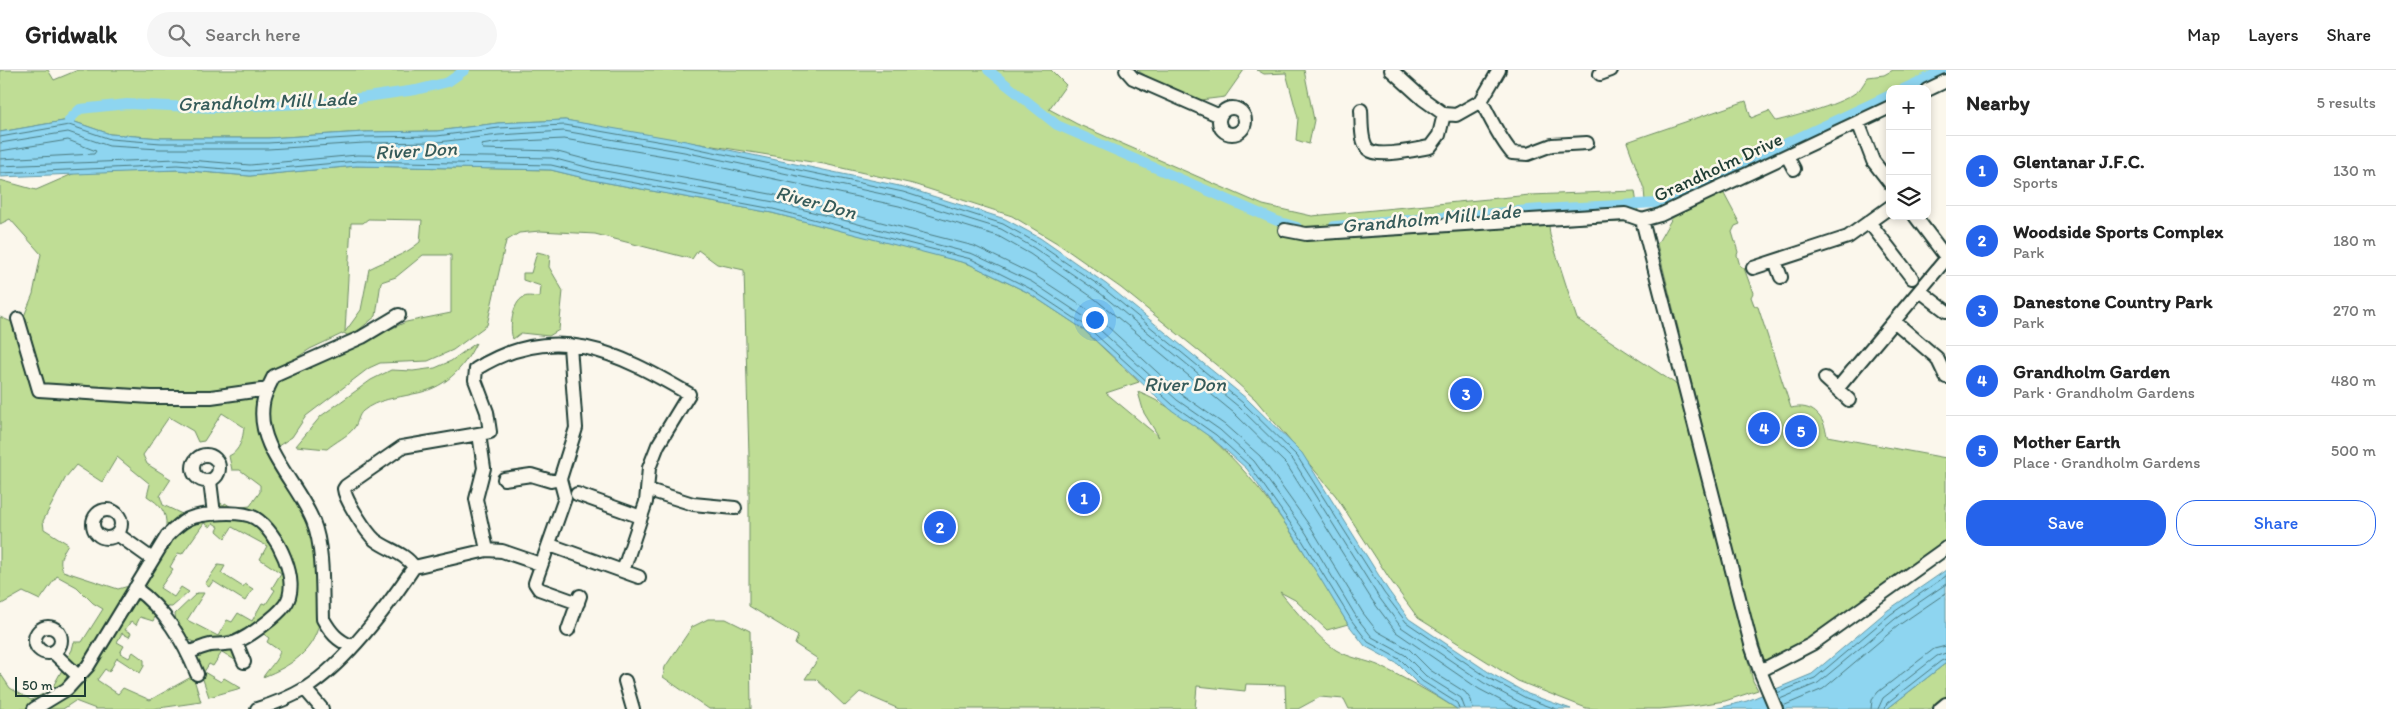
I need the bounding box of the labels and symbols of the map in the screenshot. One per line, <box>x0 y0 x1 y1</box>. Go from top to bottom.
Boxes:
water label: Grandholm Mill Lade <box>177 86 358 116</box>
street label: Grandholm Drive <box>1650 127 1786 207</box>
water label: River Don <box>374 136 458 164</box>
water label: River Don <box>773 180 859 224</box>
water label: Grandholm Mill Lade <box>1341 198 1523 238</box>
your location <box>1082 307 1108 333</box>
water label: River Don <box>1144 372 1227 396</box>
pin: 3 <box>1450 375 1482 413</box>
pin: 4 <box>1748 409 1780 447</box>
pin: 5 <box>1785 412 1817 450</box>
pin: 1 <box>1068 479 1100 517</box>
pin: 2 <box>924 508 956 546</box>
scale bar <box>15 674 86 697</box>

